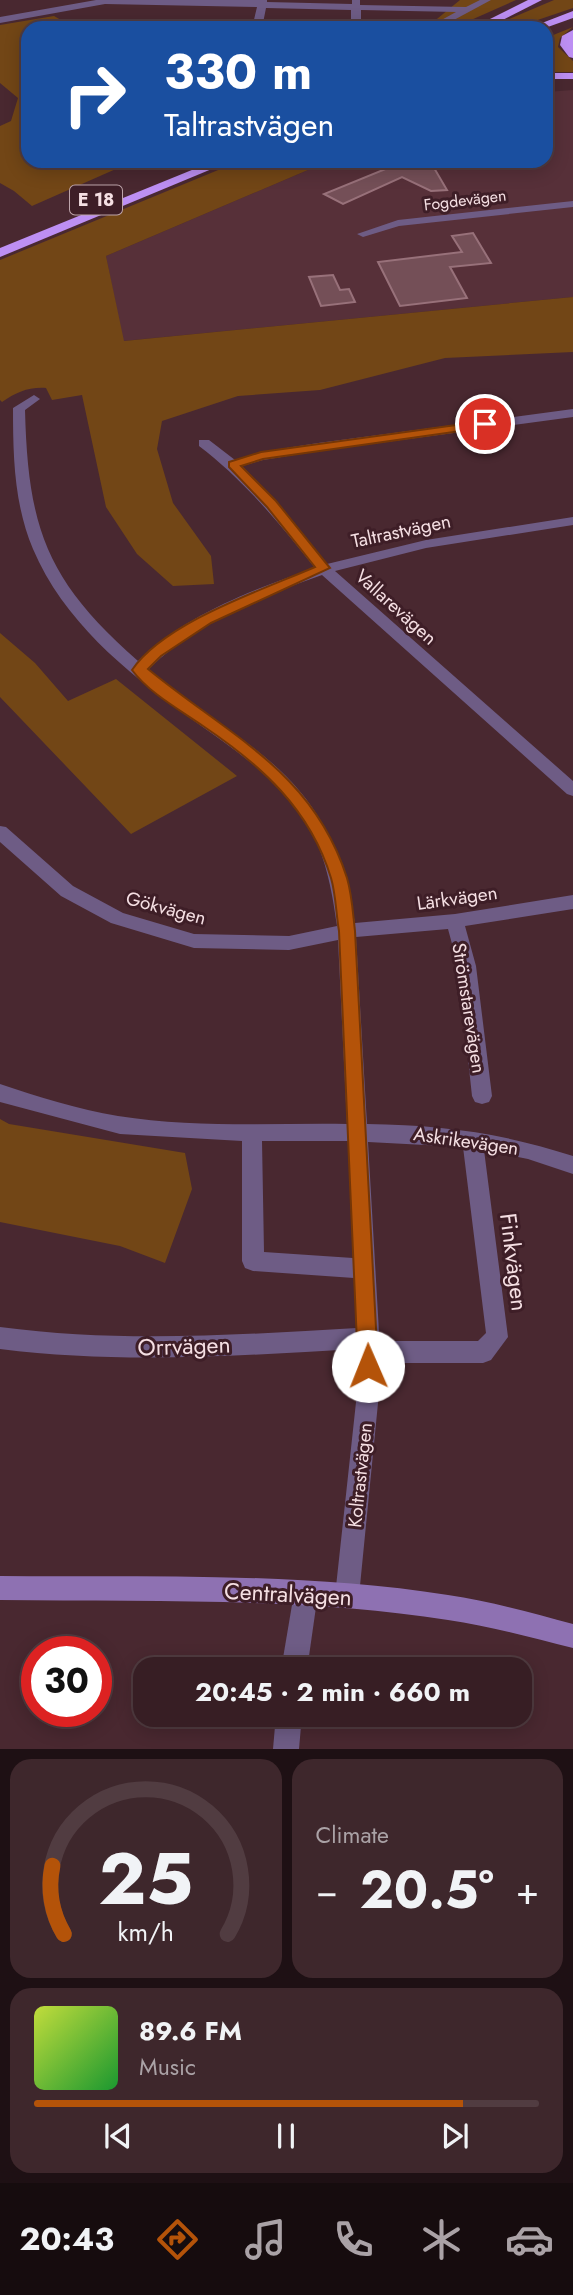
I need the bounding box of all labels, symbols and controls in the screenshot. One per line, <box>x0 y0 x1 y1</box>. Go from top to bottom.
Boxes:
text: 330 m <box>164 37 312 107</box>
icon: right <box>49 49 140 140</box>
text: Taltrastvägen <box>164 102 334 148</box>
street label: Fogdevägen <box>422 184 508 216</box>
road number: E 18 <box>70 186 122 215</box>
pin <box>455 394 515 454</box>
icon: arrive <box>466 405 504 443</box>
street label: Taltrastvägen <box>349 507 453 555</box>
street label: Vallarevägen <box>349 563 443 651</box>
street label: Lärkvägen <box>415 879 499 917</box>
street label: Gökvägen <box>123 884 209 932</box>
street label: Strömstarevägen <box>445 941 493 1075</box>
street label: Askrikevägen <box>412 1120 520 1162</box>
street label: Finkvägen <box>491 1211 537 1313</box>
street label: Orrvägen <box>137 1327 231 1365</box>
position arrow <box>331 1329 405 1403</box>
street label: Koltrastvägen <box>341 1421 379 1529</box>
street label: Centralvägen <box>223 1574 353 1614</box>
speed limit sign: 30 <box>21 1636 112 1727</box>
text: 20:45 · 2 min · 660 m <box>195 1673 470 1711</box>
text: Climate <box>316 1818 389 1852</box>
text: 25 <box>98 1827 193 1932</box>
text: 20.5° <box>360 1852 494 1928</box>
text: − <box>316 1863 338 1918</box>
text: + <box>516 1863 539 1918</box>
text: km/h <box>117 1914 174 1950</box>
text: 89.6 FM <box>139 2012 242 2050</box>
text: Music <box>139 2050 196 2084</box>
icon: previous <box>99 2117 137 2155</box>
icon: pause <box>267 2117 305 2155</box>
icon: next <box>436 2117 474 2155</box>
icon: directions <box>153 2215 202 2264</box>
icon: music <box>241 2215 290 2264</box>
icon: phone <box>329 2215 378 2264</box>
icon: climate <box>417 2215 466 2264</box>
icon: car <box>505 2215 554 2264</box>
text: 20:43 <box>19 2216 114 2262</box>

